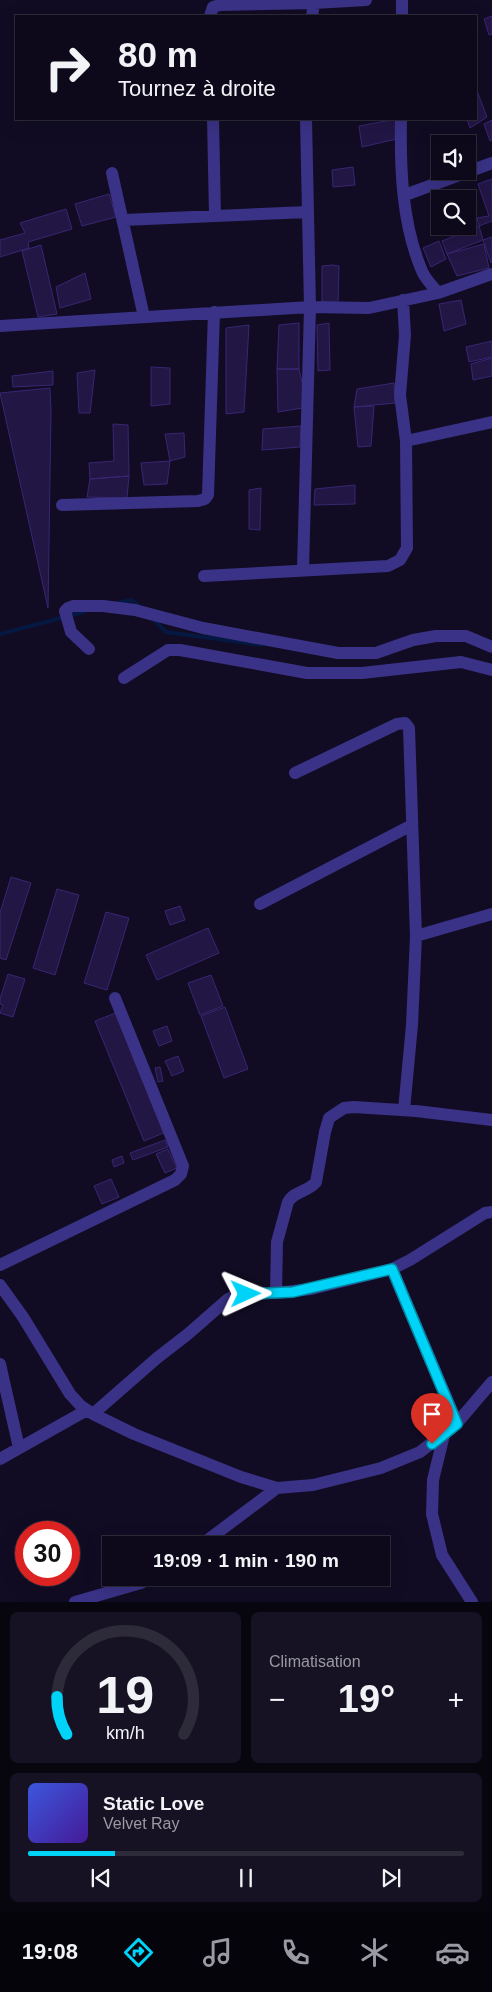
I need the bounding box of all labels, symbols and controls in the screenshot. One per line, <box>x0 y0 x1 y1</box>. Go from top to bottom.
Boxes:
icon: right <box>35 35 100 100</box>
text: 80 m <box>118 35 198 74</box>
text: Tournez à droite <box>118 76 276 101</box>
map controls <box>431 135 476 235</box>
button: sound <box>431 135 476 180</box>
button: search <box>431 190 476 235</box>
position arrow <box>219 1267 271 1319</box>
pin <box>411 1393 453 1444</box>
icon: arrive <box>418 1400 446 1428</box>
speed limit sign: 30 <box>15 1521 80 1586</box>
text: 19:09 · 1 min · 190 m <box>153 1550 339 1571</box>
text: Climatisation <box>269 1653 361 1670</box>
text: 19 <box>97 1666 154 1724</box>
text: 19° <box>338 1678 395 1720</box>
text: − <box>269 1684 285 1715</box>
text: + <box>448 1684 464 1715</box>
text: km/h <box>106 1723 145 1743</box>
text: Static Love <box>103 1793 204 1814</box>
text: Velvet Ray <box>103 1815 179 1832</box>
icon: previous <box>87 1864 115 1892</box>
icon: pause <box>232 1864 260 1892</box>
icon: next <box>377 1864 405 1892</box>
icon: directions <box>121 1935 156 1970</box>
icon: music <box>200 1935 235 1970</box>
icon: phone <box>278 1935 313 1970</box>
icon: climate <box>357 1935 392 1970</box>
icon: car <box>435 1935 470 1970</box>
text: 19:08 <box>22 1939 78 1964</box>

